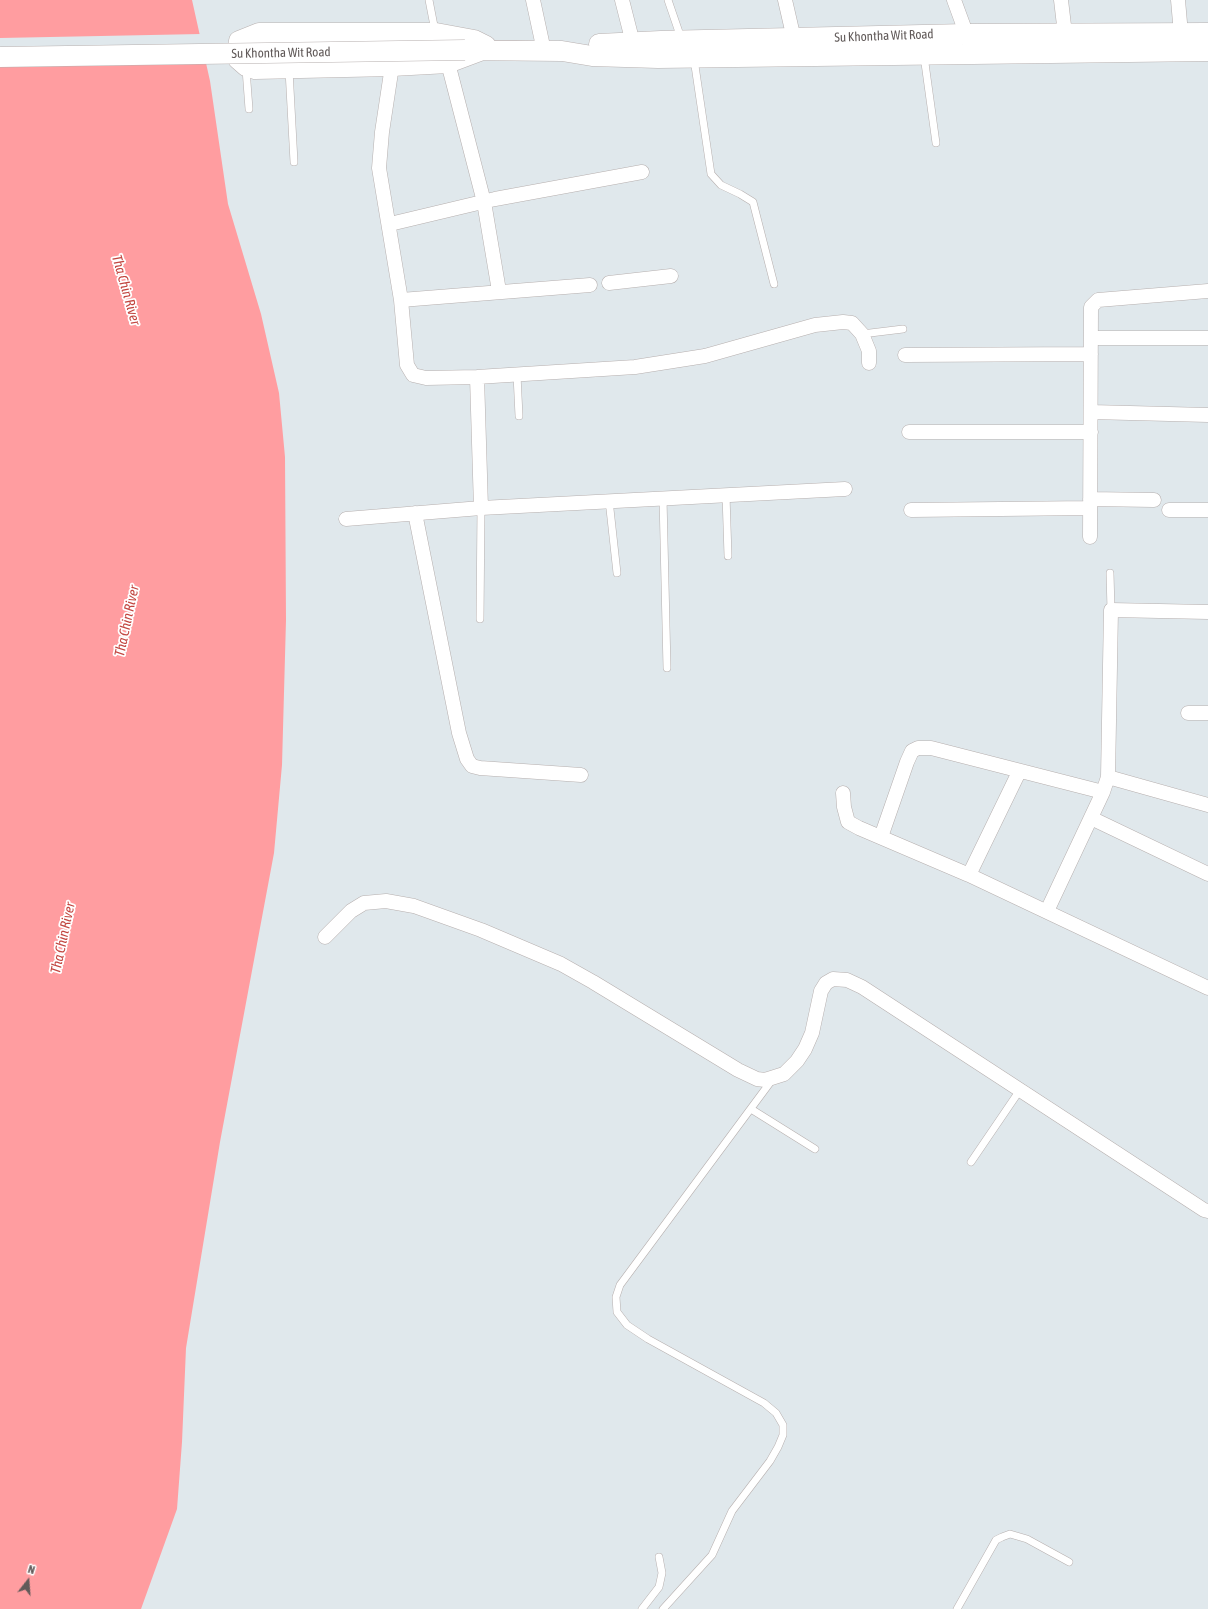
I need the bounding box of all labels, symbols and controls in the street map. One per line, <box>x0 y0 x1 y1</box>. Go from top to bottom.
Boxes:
street label: Su Khontha Wit Road <box>834 26 934 46</box>
street label: Su Khontha Wit Road <box>231 44 331 62</box>
water label: Tha Chin River <box>108 253 144 327</box>
water label: Tha Chin River <box>111 584 143 658</box>
water label: Tha Chin River <box>47 901 79 975</box>
north arrow <box>8 1561 48 1601</box>
text: N <box>27 1563 36 1576</box>

